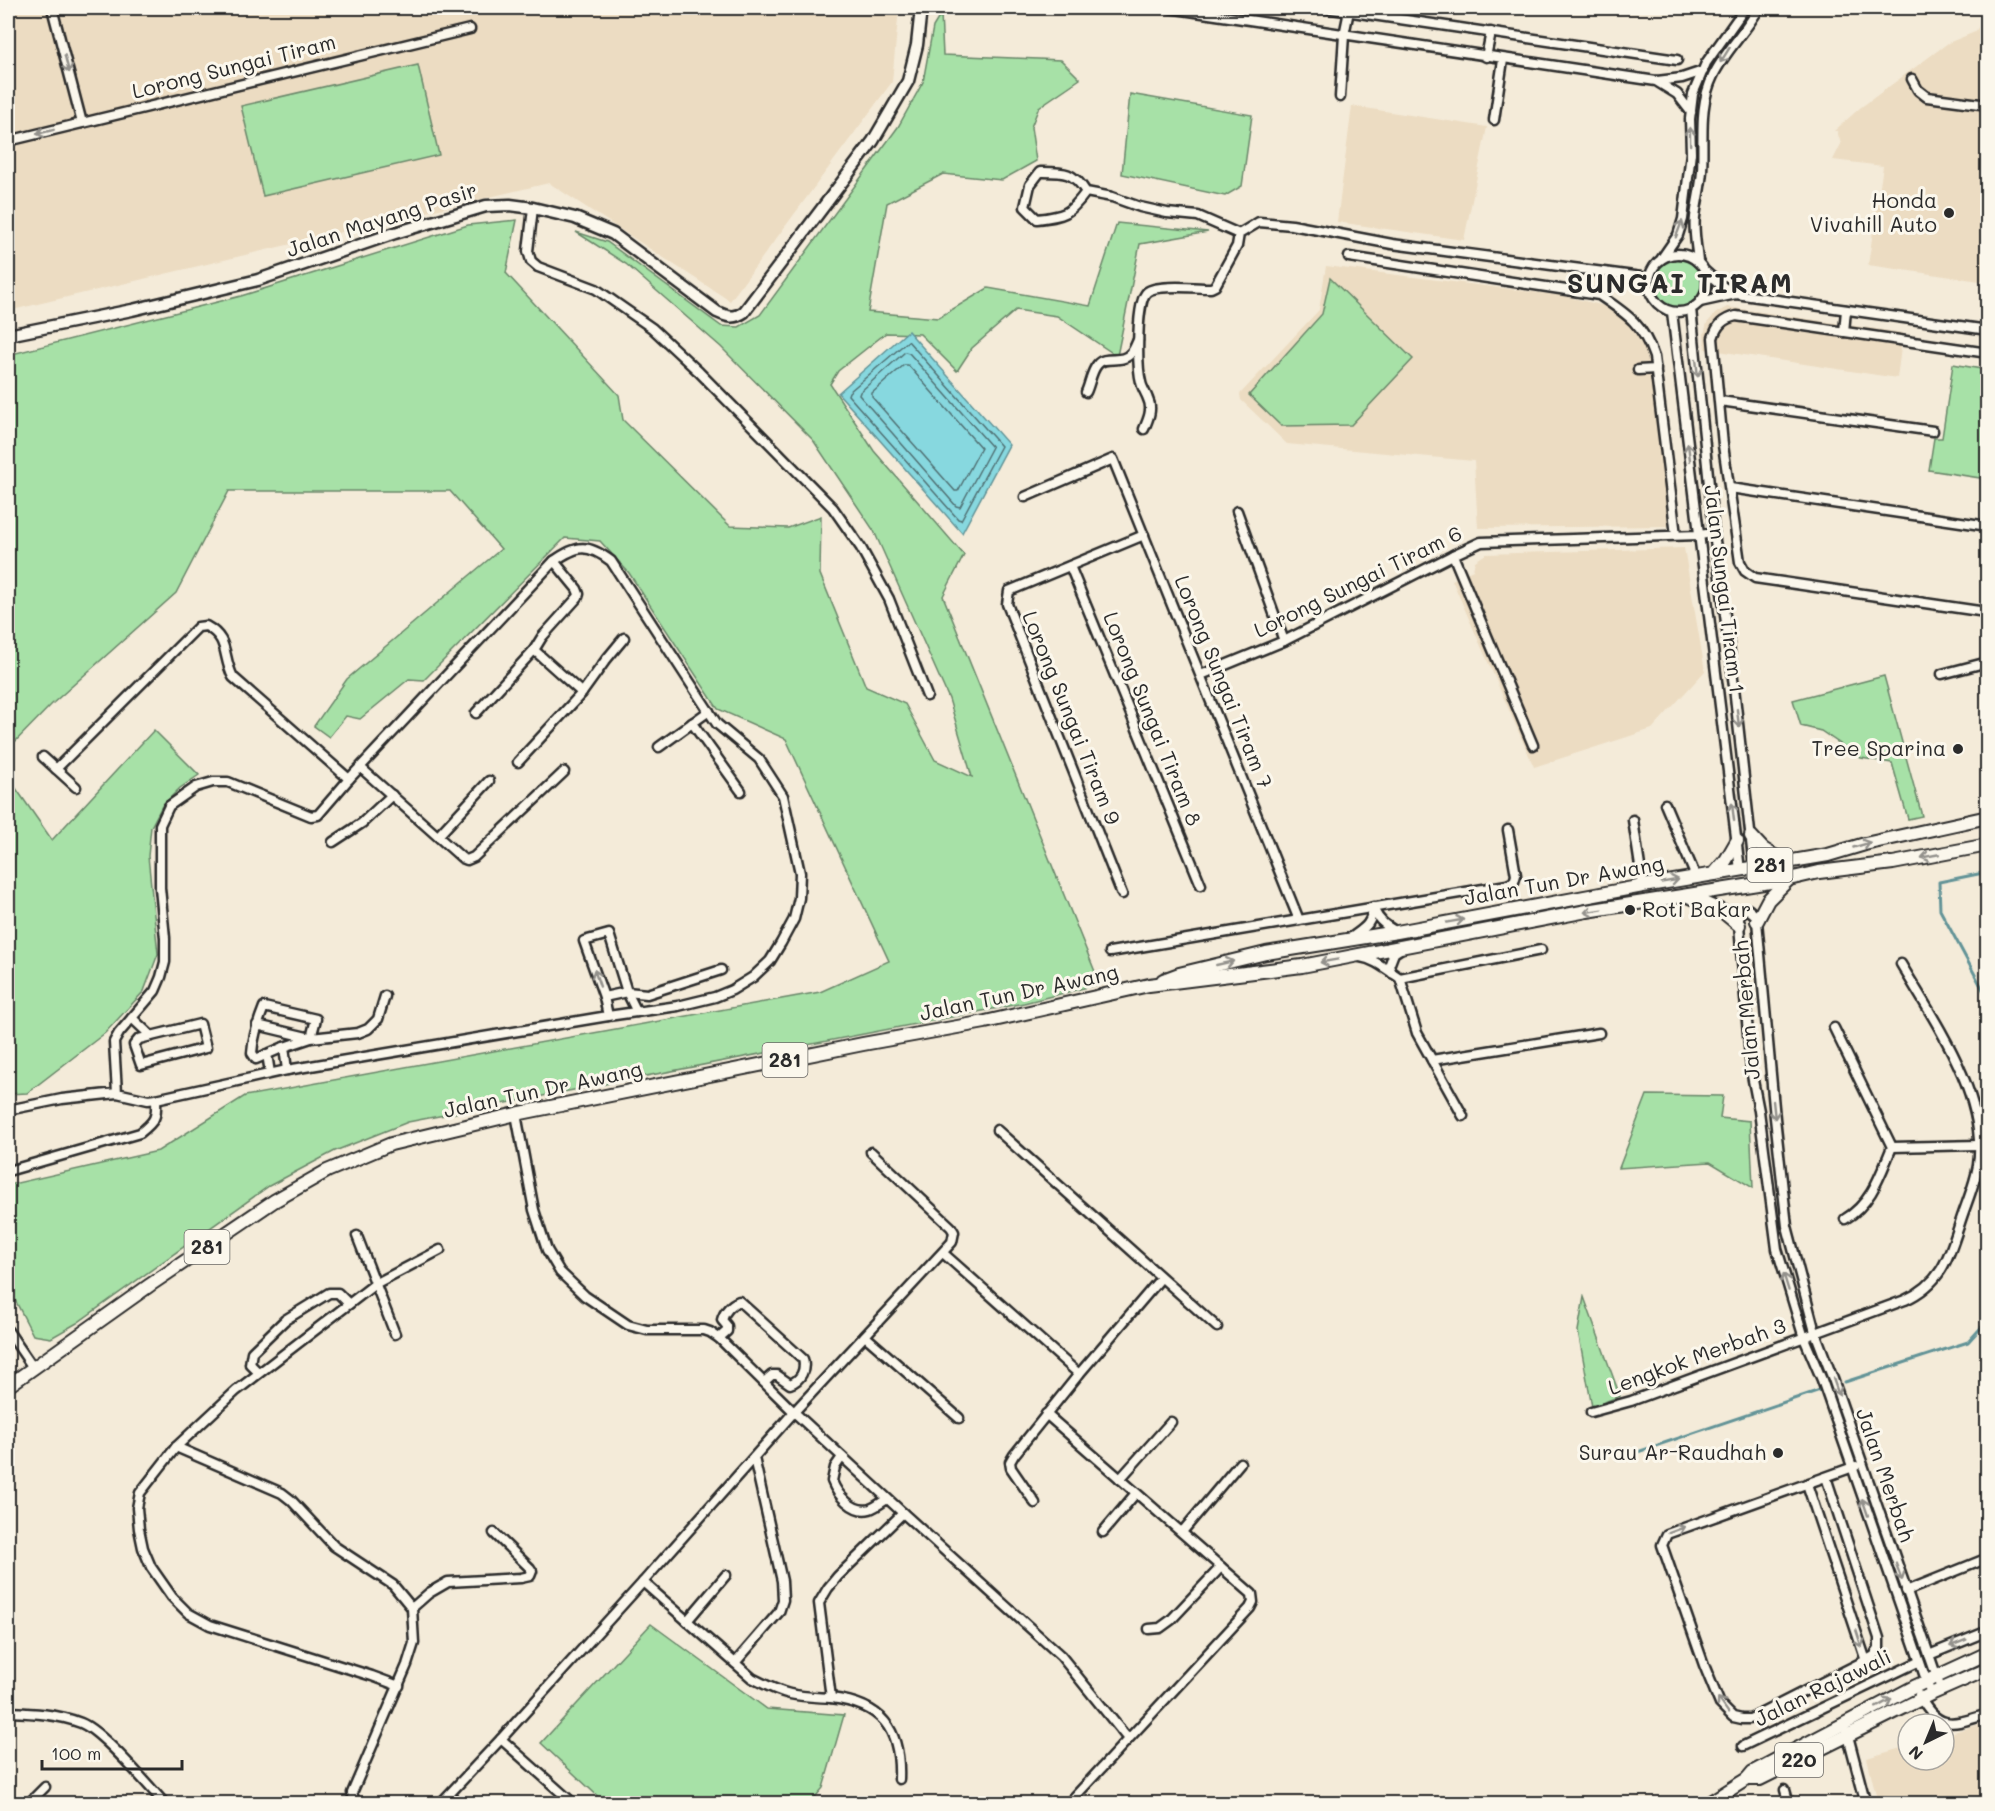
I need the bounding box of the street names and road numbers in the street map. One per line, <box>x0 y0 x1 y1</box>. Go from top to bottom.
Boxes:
street label: Lorong Sungai Tiram <box>129 27 338 104</box>
street label: Jalan Mayang Pasir <box>283 175 480 262</box>
street label: Jalan Sungai Tiram 1 <box>1699 483 1752 694</box>
street label: Lorong Sungai Tiram 6 <box>1249 518 1466 643</box>
street label: Lorong Sungai Tiram 7 <box>1169 571 1279 792</box>
street label: Lorong Sungai Tiram 9 <box>1017 607 1128 828</box>
street label: Lorong Sungai Tiram 8 <box>1098 608 1209 829</box>
road number: 281 <box>1748 848 1792 882</box>
street label: Jalan Tun Dr Awang <box>1462 849 1666 910</box>
street label: Jalan Merbah <box>1726 939 1765 1081</box>
street label: Jalan Tun Dr Awang <box>917 957 1120 1026</box>
road number: 281 <box>762 1043 808 1077</box>
street label: Jalan Tun Dr Awang <box>441 1054 644 1123</box>
road number: 281 <box>184 1230 230 1264</box>
street label: Lengkok Merbah 3 <box>1604 1311 1789 1400</box>
street label: Jalan Merbah <box>1851 1404 1922 1545</box>
street label: Jalan Rajawali <box>1749 1642 1895 1731</box>
road number: 220 <box>1775 1743 1823 1777</box>

